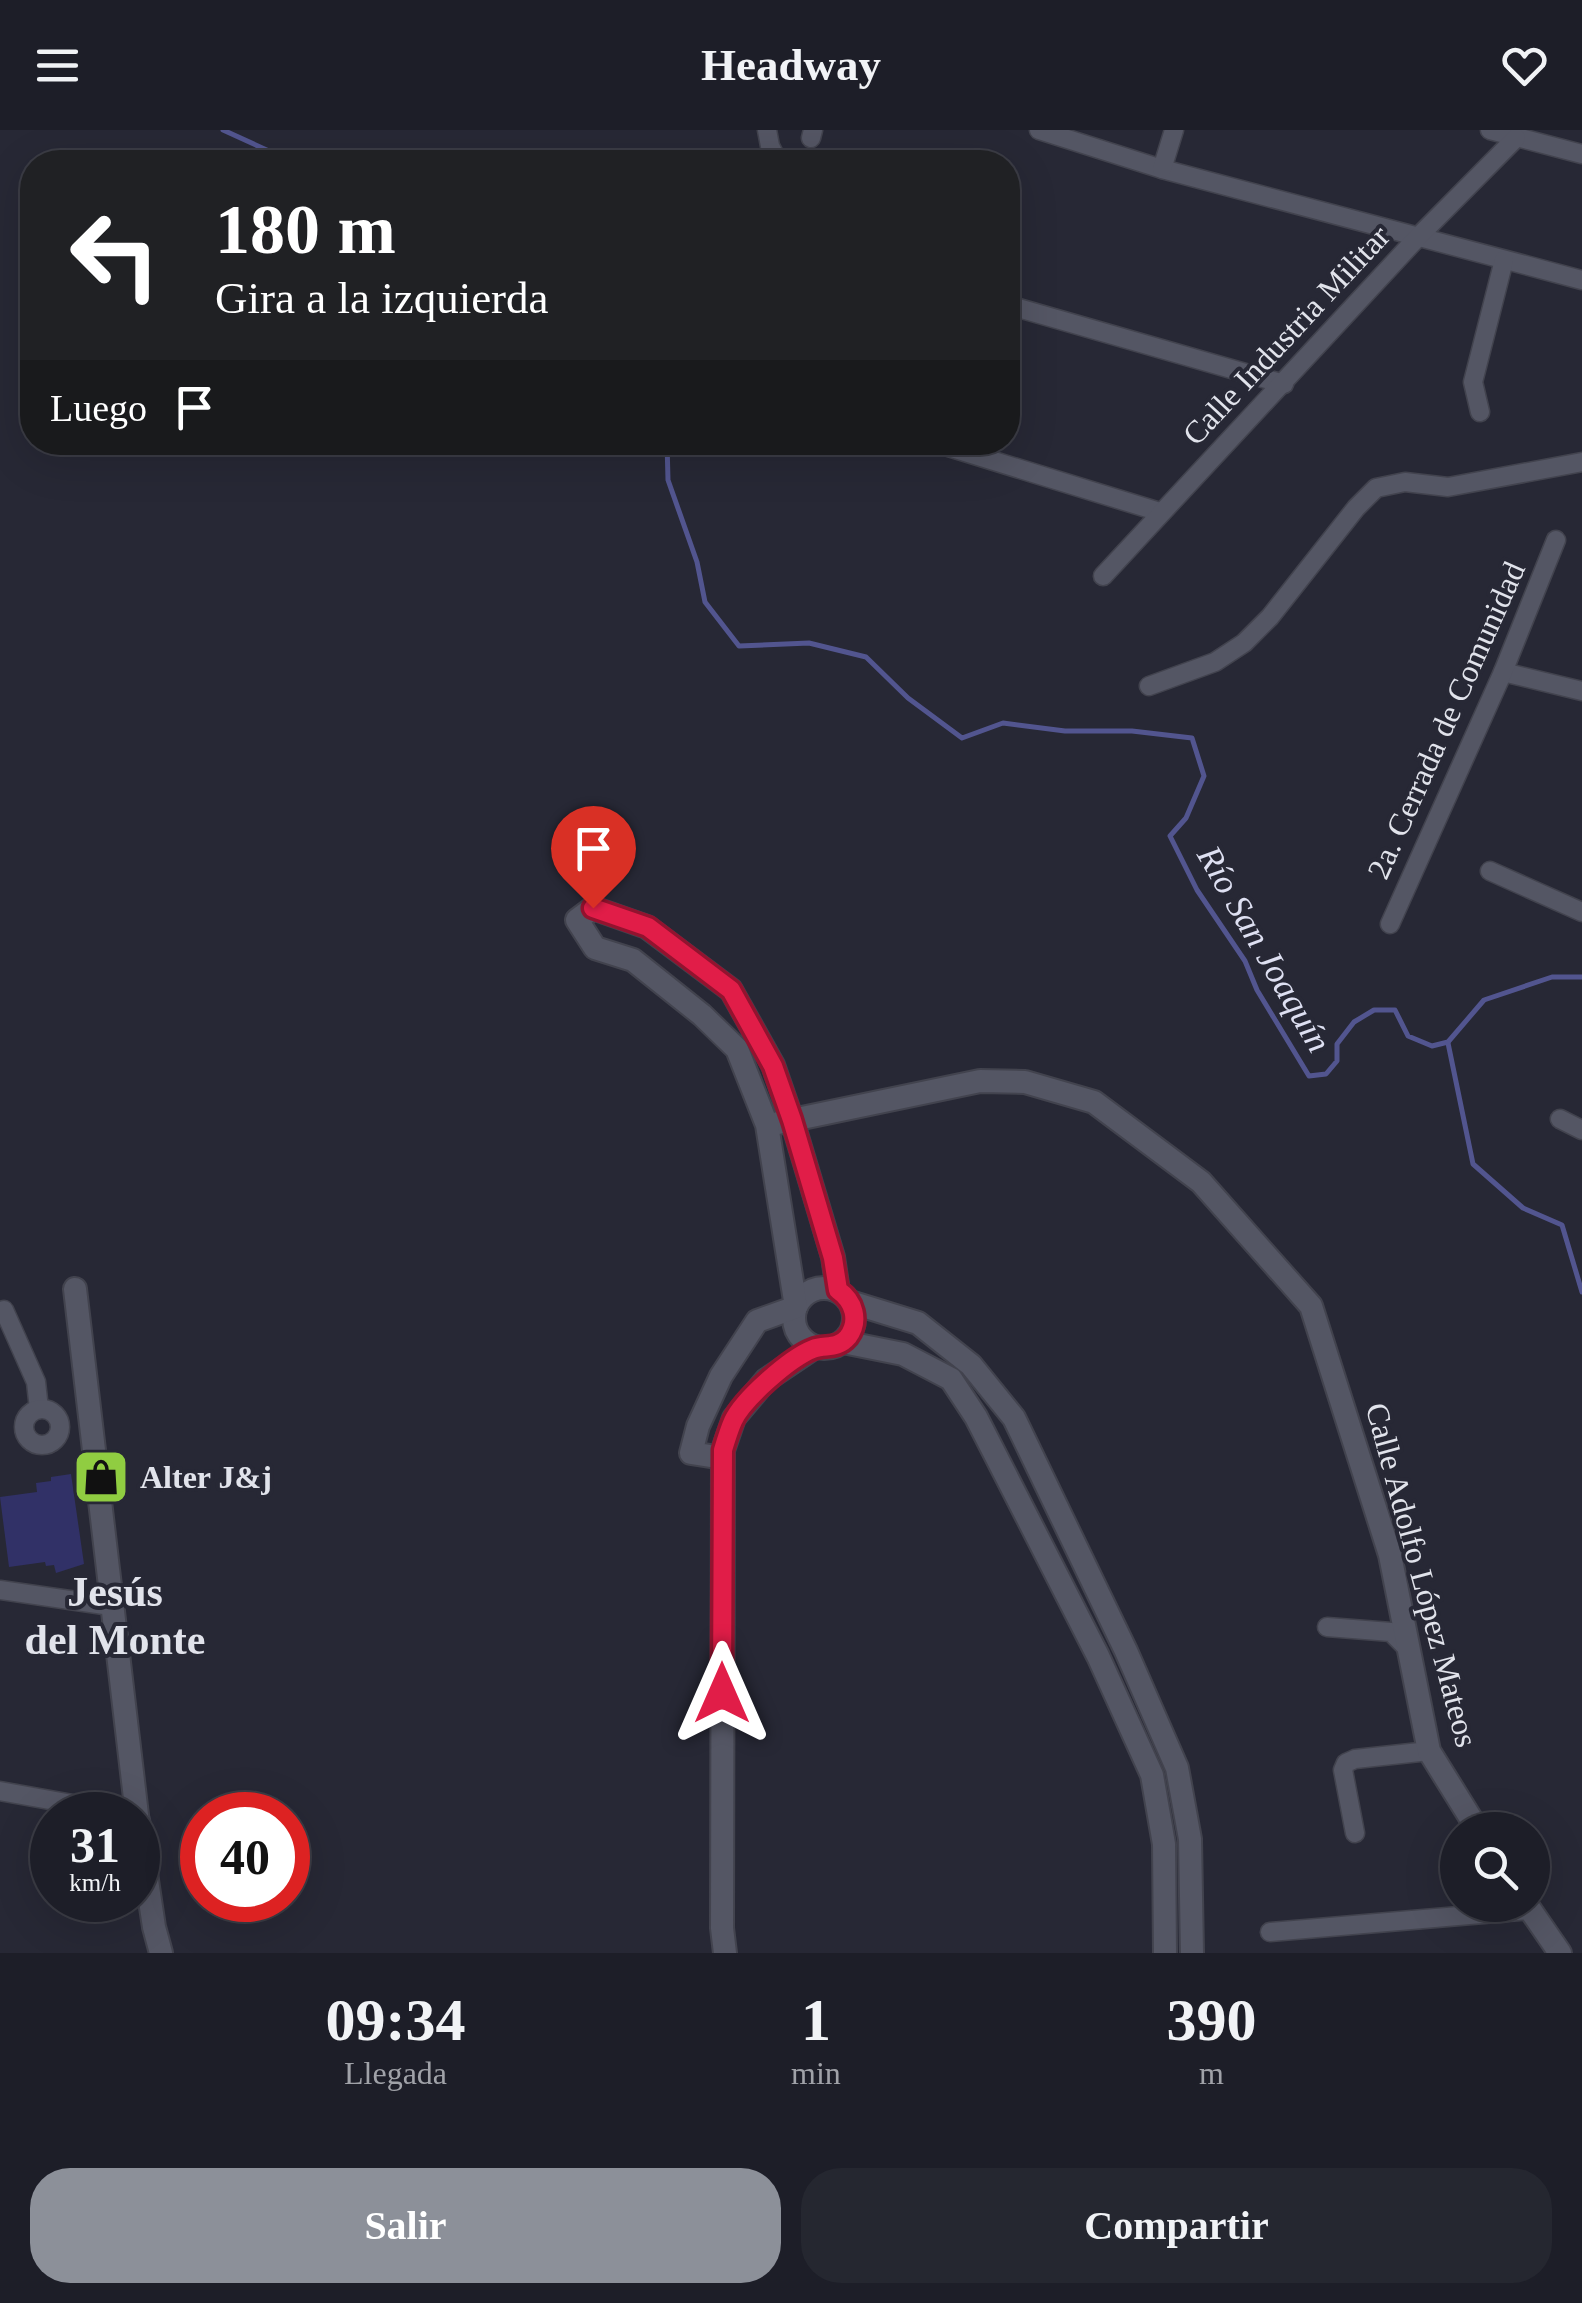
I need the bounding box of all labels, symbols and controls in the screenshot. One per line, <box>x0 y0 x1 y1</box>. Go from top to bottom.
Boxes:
icon: menu <box>30 38 85 93</box>
icon: heart <box>1497 38 1552 93</box>
text: Headway <box>701 40 881 90</box>
icon: left <box>50 190 180 320</box>
text: 180 m <box>215 191 396 268</box>
street label: Calle Industria Militar <box>1175 218 1397 452</box>
text: Gira a la izquierda <box>215 273 549 323</box>
icon: arrive <box>167 380 222 435</box>
text: Luego <box>50 387 147 429</box>
street label: 2a. Cerrada de Comunidad <box>1360 556 1532 884</box>
pin <box>551 806 636 909</box>
icon: arrive <box>566 821 621 876</box>
water label: Río San Joaquín <box>1189 838 1339 1059</box>
street label: Calle Adolfo López Mateos <box>1359 1399 1485 1751</box>
shop icon: Alter J&j <box>71 1447 131 1507</box>
place label: Alter J&j <box>140 1459 272 1495</box>
district label: Jesús del Monte <box>25 1569 205 1663</box>
position arrow <box>670 1641 774 1745</box>
speed limit sign: 40 <box>180 1792 310 1922</box>
map controls <box>1440 1812 1550 1922</box>
button: search <box>1440 1812 1550 1922</box>
text: 31 <box>70 1817 120 1873</box>
text: km/h <box>69 1869 121 1896</box>
text: 09:34 <box>326 1987 466 2053</box>
text: 1 <box>801 1987 831 2053</box>
text: 390 <box>1166 1987 1256 2053</box>
text: Llegada <box>344 2055 447 2091</box>
text: min <box>791 2055 841 2091</box>
text: m <box>1199 2055 1224 2091</box>
button: Salir <box>30 2168 781 2283</box>
button: Compartir <box>801 2168 1552 2283</box>

